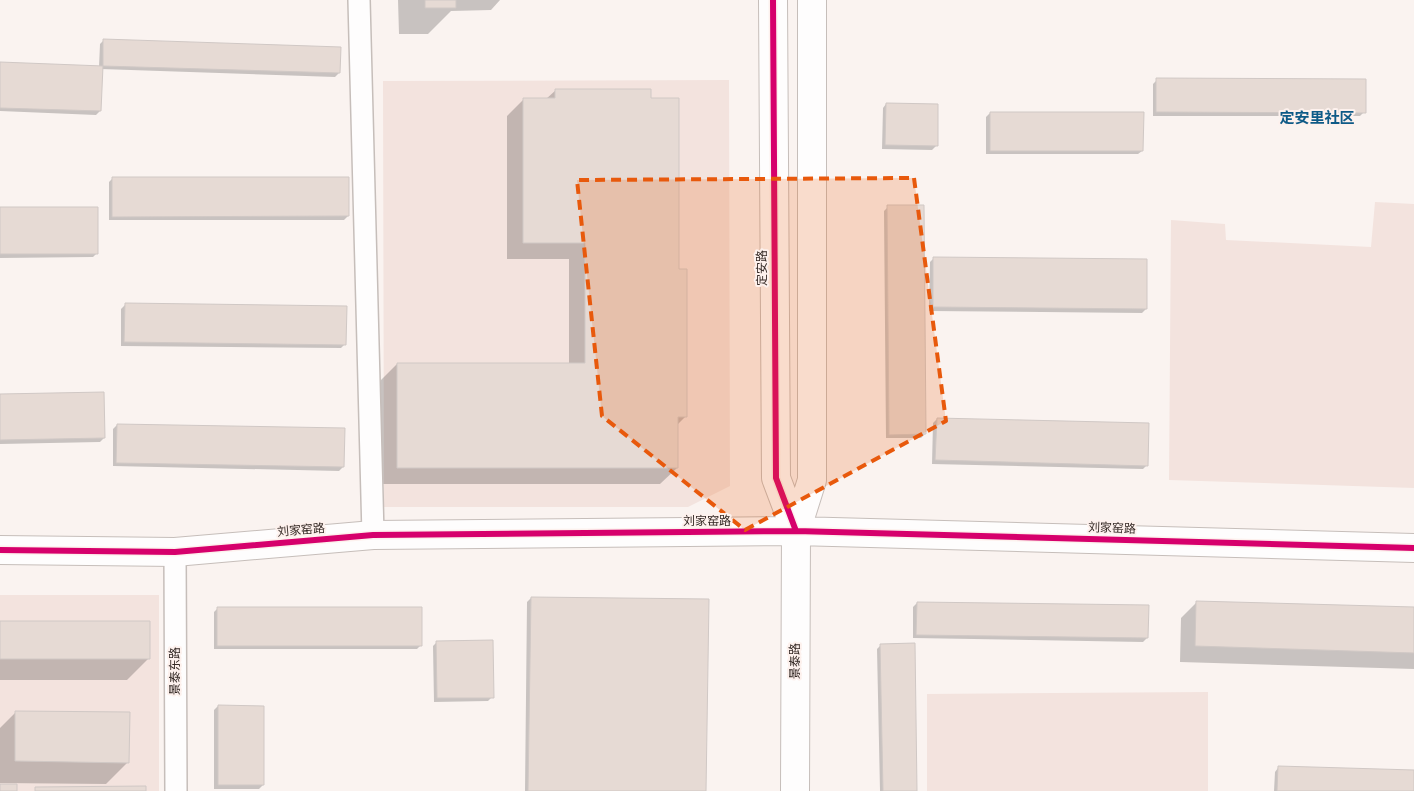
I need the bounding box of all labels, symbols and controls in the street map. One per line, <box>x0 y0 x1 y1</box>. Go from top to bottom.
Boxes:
district label: 定安里社区 <box>1279 108 1355 127</box>
street label: 定安路 <box>754 250 769 286</box>
street label: 刘家窑路 <box>683 513 731 528</box>
street label: 刘家窑路 <box>1088 519 1136 536</box>
street label: 刘家窑路 <box>276 520 326 539</box>
street label: 景泰路 <box>787 643 802 679</box>
street label: 景泰东路 <box>167 647 182 695</box>

